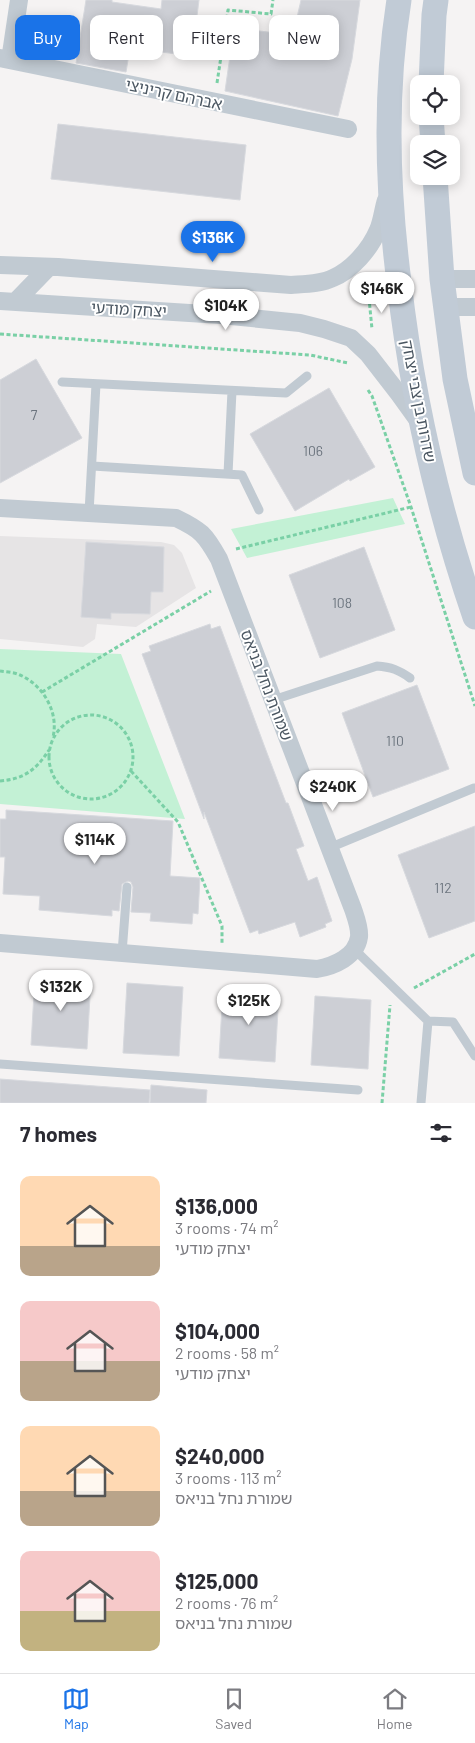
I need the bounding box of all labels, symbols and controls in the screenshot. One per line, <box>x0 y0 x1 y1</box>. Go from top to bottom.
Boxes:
chip: Buy <box>15 15 80 60</box>
chip: Rent <box>90 15 163 60</box>
chip: Filters <box>173 15 259 60</box>
chip: New <box>269 15 339 60</box>
street label: אברהם קריניצי <box>124 74 224 113</box>
map controls <box>410 75 460 185</box>
button: locate <box>410 75 460 125</box>
button: layers <box>410 135 460 185</box>
pin: $136K <box>178 220 248 263</box>
text: $136K <box>192 227 234 246</box>
pin: $146K <box>347 272 417 314</box>
text: $146K <box>360 278 404 297</box>
pin: $104K <box>191 288 261 331</box>
text: $104K <box>204 295 248 314</box>
street label: יצחק מודעי <box>91 297 167 320</box>
street label: שדרות בן צבי יצחק <box>398 338 441 464</box>
house number: 7 <box>31 406 38 423</box>
house number: 106 <box>303 442 323 459</box>
house number: 108 <box>332 594 352 611</box>
street label: שמורת נחל בניאס <box>238 627 297 743</box>
house number: 110 <box>386 732 404 749</box>
pin: $240K <box>298 770 368 812</box>
text: $240K <box>310 776 356 795</box>
pin: $114K <box>60 822 130 865</box>
text: $114K <box>75 829 115 848</box>
house number: 112 <box>434 879 452 896</box>
pin: $132K <box>26 970 96 1012</box>
text: $132K <box>40 976 82 995</box>
pin: $125K <box>214 984 284 1026</box>
text: $125K <box>228 990 270 1009</box>
icon: filters <box>427 1119 455 1147</box>
text: 7 homes <box>20 1121 97 1146</box>
text: $136,000 <box>175 1193 258 1218</box>
icon: home <box>60 1196 120 1256</box>
text: 3 rooms · 74 m² <box>175 1218 278 1237</box>
text: יצחק מודעי <box>175 1238 251 1257</box>
text: $104,000 <box>175 1318 260 1343</box>
icon: home <box>60 1321 120 1381</box>
text: 2 rooms · 58 m² <box>175 1343 279 1362</box>
text: יצחק מודעי <box>175 1363 251 1382</box>
text: $240,000 <box>175 1443 264 1468</box>
icon: home <box>60 1446 120 1506</box>
text: 3 rooms · 113 m² <box>175 1468 281 1487</box>
text: שמורת נחל בניאס <box>175 1488 292 1507</box>
text: $125,000 <box>175 1568 258 1593</box>
icon: home <box>60 1571 120 1631</box>
text: 2 rooms · 76 m² <box>175 1593 278 1612</box>
text: שמורת נחל בניאס <box>175 1613 292 1632</box>
tab: Map <box>62 1685 90 1732</box>
tab: Saved <box>215 1685 252 1732</box>
tab: Home <box>377 1685 413 1732</box>

